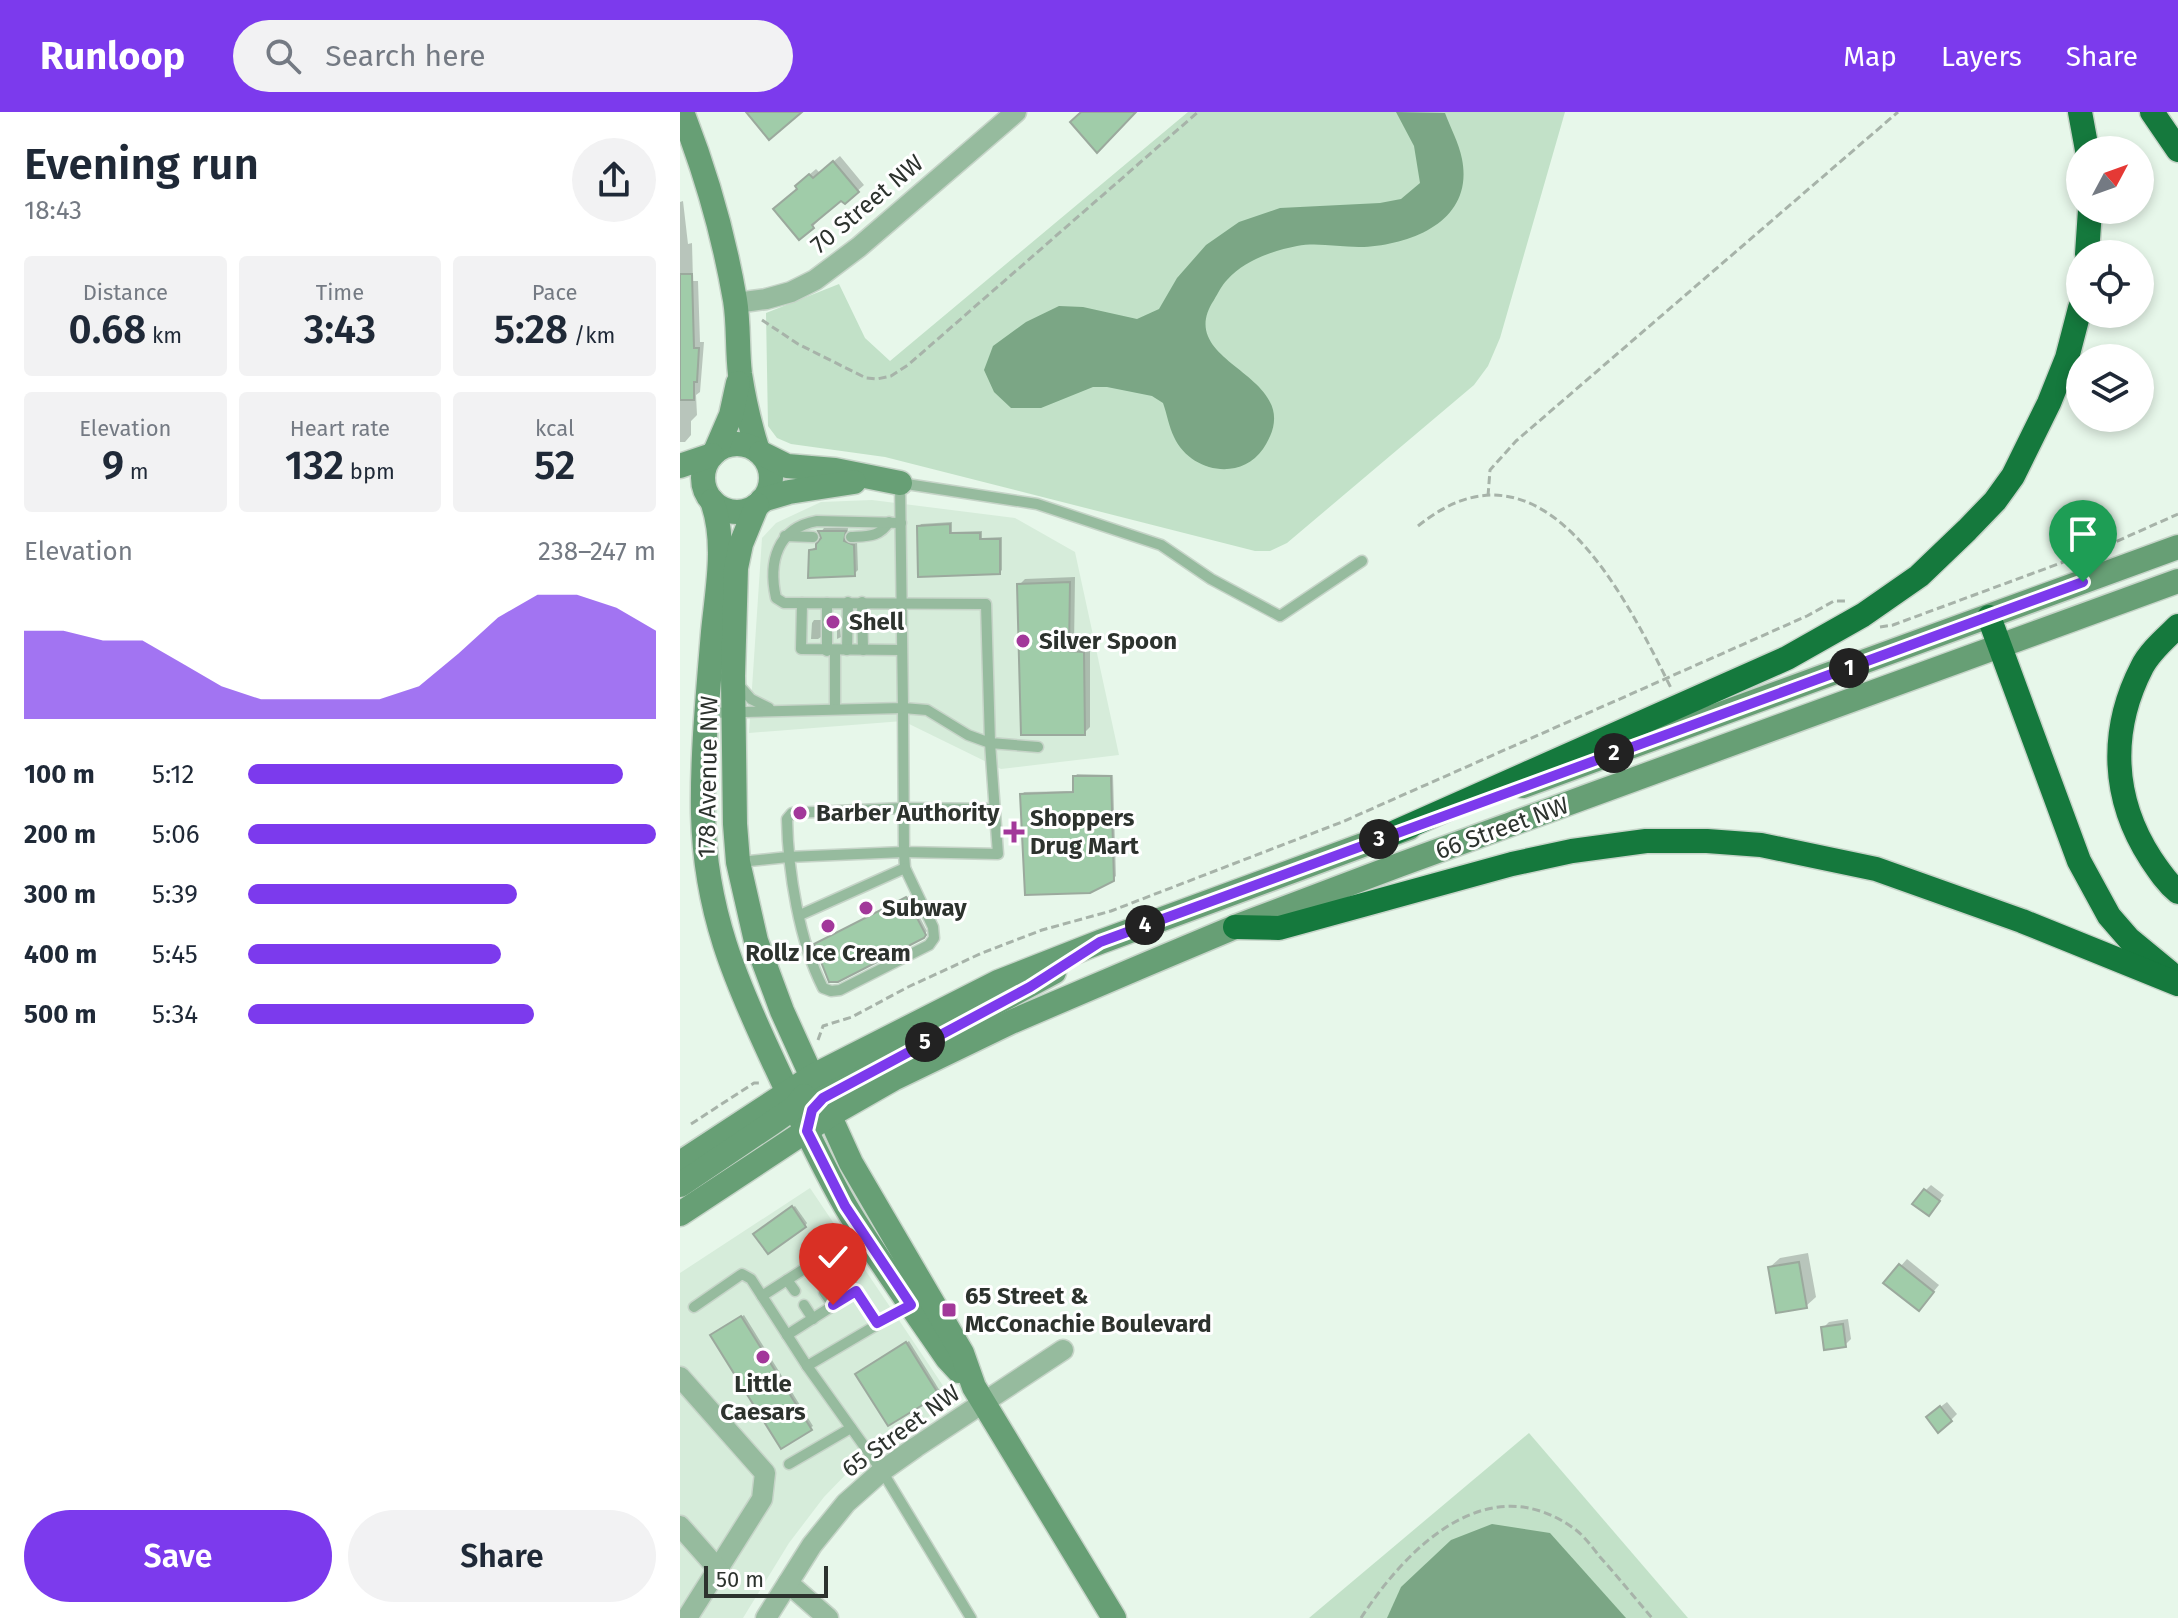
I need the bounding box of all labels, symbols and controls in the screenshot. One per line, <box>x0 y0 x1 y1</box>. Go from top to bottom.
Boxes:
search box <box>233 20 793 92</box>
text: Runloop <box>40 33 185 79</box>
icon: search <box>261 34 305 78</box>
text: Search here <box>325 38 486 74</box>
text: Map <box>1843 40 1897 73</box>
text: Layers <box>1941 40 2022 73</box>
text: Share <box>2066 40 2138 73</box>
north arrow <box>2066 136 2154 224</box>
map controls <box>2066 136 2154 432</box>
text: Evening run <box>24 138 259 191</box>
button: share <box>572 138 656 222</box>
street label: 70 Street NW <box>805 149 929 259</box>
text: 18:43 <box>24 195 82 226</box>
button: locate <box>2066 240 2154 328</box>
text: Distance <box>83 279 168 306</box>
text: Time <box>316 279 364 306</box>
text: Pace <box>532 279 577 306</box>
text: 0.68 <box>69 306 146 354</box>
text: 3:43 <box>304 306 376 354</box>
text: 5:28 <box>494 306 568 354</box>
text: km <box>146 322 182 349</box>
text: /km <box>568 322 615 349</box>
button: layers <box>2066 344 2154 432</box>
text: Elevation <box>79 415 171 442</box>
text: Heart rate <box>290 415 390 442</box>
text: kcal <box>535 415 574 442</box>
text: 9 <box>102 442 124 490</box>
text: 132 <box>285 442 344 490</box>
text: 52 <box>534 442 575 490</box>
text: m <box>124 458 149 485</box>
text: bpm <box>344 458 395 485</box>
pin <box>2049 500 2117 582</box>
icon: arrive <box>2061 512 2105 556</box>
text: Elevation <box>24 536 133 567</box>
text: 238–247 m <box>538 536 656 567</box>
place label: Shell <box>849 608 905 636</box>
marker: Shell <box>824 613 842 631</box>
place label: Silver Spoon <box>1039 627 1177 655</box>
marker: Silver Spoon <box>1014 632 1032 650</box>
pin: 1 <box>1829 648 1869 688</box>
text: 1 <box>1844 654 1854 681</box>
street label: 178 Avenue NW <box>693 695 723 858</box>
pin: 2 <box>1594 733 1634 773</box>
text: 2 <box>1608 739 1620 766</box>
text: 100 m <box>24 759 95 790</box>
text: 5:12 <box>152 759 194 790</box>
street label: 66 Street NW <box>1432 791 1573 865</box>
place label: Barber Authority <box>816 799 1000 827</box>
marker: Barber Authority <box>791 804 809 822</box>
place label: Shoppers Drug Mart <box>1030 804 1140 860</box>
text: 200 m <box>24 819 96 850</box>
text: 5:06 <box>152 819 200 850</box>
pin: 3 <box>1359 819 1399 859</box>
marker: Shoppers Drug Mart <box>1005 823 1023 841</box>
text: 3 <box>1373 825 1385 852</box>
text: 300 m <box>24 879 96 910</box>
text: 5:39 <box>152 879 198 910</box>
place label: Subway <box>882 894 967 922</box>
marker: Subway <box>857 899 875 917</box>
pin: 4 <box>1125 905 1165 945</box>
text: 4 <box>1139 911 1151 938</box>
marker: Rollz Ice Cream <box>819 917 837 935</box>
text: 400 m <box>24 939 97 970</box>
text: 5:45 <box>152 939 198 970</box>
place label: Rollz Ice Cream <box>745 939 911 967</box>
text: 500 m <box>24 999 97 1030</box>
text: 5:34 <box>152 999 198 1030</box>
pin: 5 <box>905 1022 945 1062</box>
text: 5 <box>919 1028 931 1055</box>
pin <box>799 1223 867 1305</box>
icon: check <box>811 1235 855 1279</box>
place label: 65 Street & McConachie Boulevard <box>965 1282 1212 1338</box>
marker: 65 Street & McConachie Boulevard <box>940 1301 958 1319</box>
marker: Little Caesars <box>754 1348 772 1366</box>
place label: Little Caesars <box>720 1370 806 1426</box>
street label: 65 Street NW <box>837 1379 965 1483</box>
button: Save <box>24 1510 332 1602</box>
button: Share <box>348 1510 656 1602</box>
scale bar <box>704 1562 828 1598</box>
text: 50 m <box>716 1566 764 1593</box>

